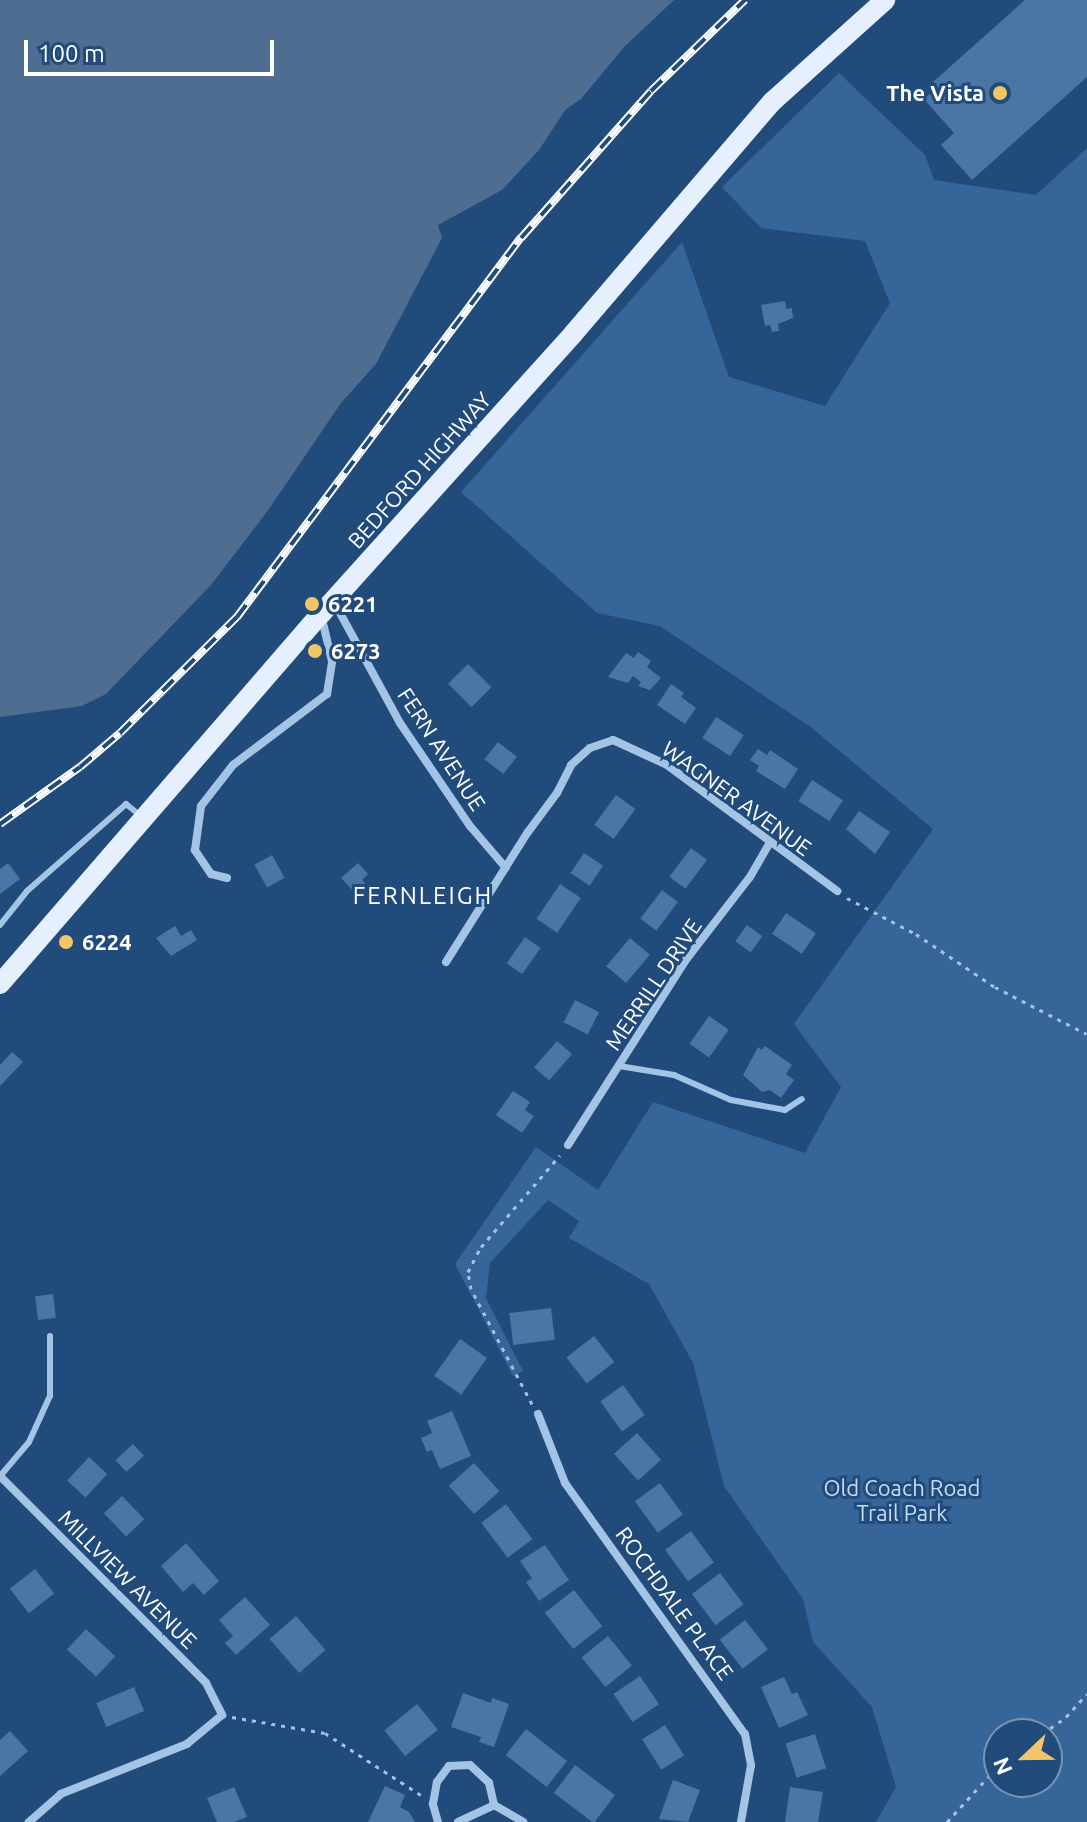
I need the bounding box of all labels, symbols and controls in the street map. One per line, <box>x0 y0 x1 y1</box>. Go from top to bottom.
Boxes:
scale bar <box>28 24 278 74</box>
text: 100 m <box>38 40 105 67</box>
place label: The Vista <box>886 80 984 106</box>
marker: The Vista <box>991 84 1009 102</box>
street label: BEDFORD HIGHWAY <box>342 386 496 554</box>
place label: 6221 <box>328 591 378 617</box>
marker: 6221 <box>303 595 321 613</box>
place label: 6273 <box>331 638 381 664</box>
marker: 6273 <box>306 642 324 660</box>
street label: FERN AVENUE <box>393 683 491 815</box>
street label: WAGNER AVENUE <box>657 735 817 861</box>
district label: FERNLEIGH <box>353 882 493 910</box>
street label: MERRILL DRIVE <box>599 913 707 1055</box>
place label: 6224 <box>82 929 132 955</box>
marker: 6224 <box>57 933 75 951</box>
park label: Old Coach Road Trail Park <box>824 1474 980 1526</box>
street label: MILLVIEW AVENUE <box>53 1504 203 1654</box>
street label: ROCHDALE PLACE <box>611 1521 739 1685</box>
north arrow <box>983 1718 1063 1798</box>
text: N <box>987 1754 1017 1779</box>

